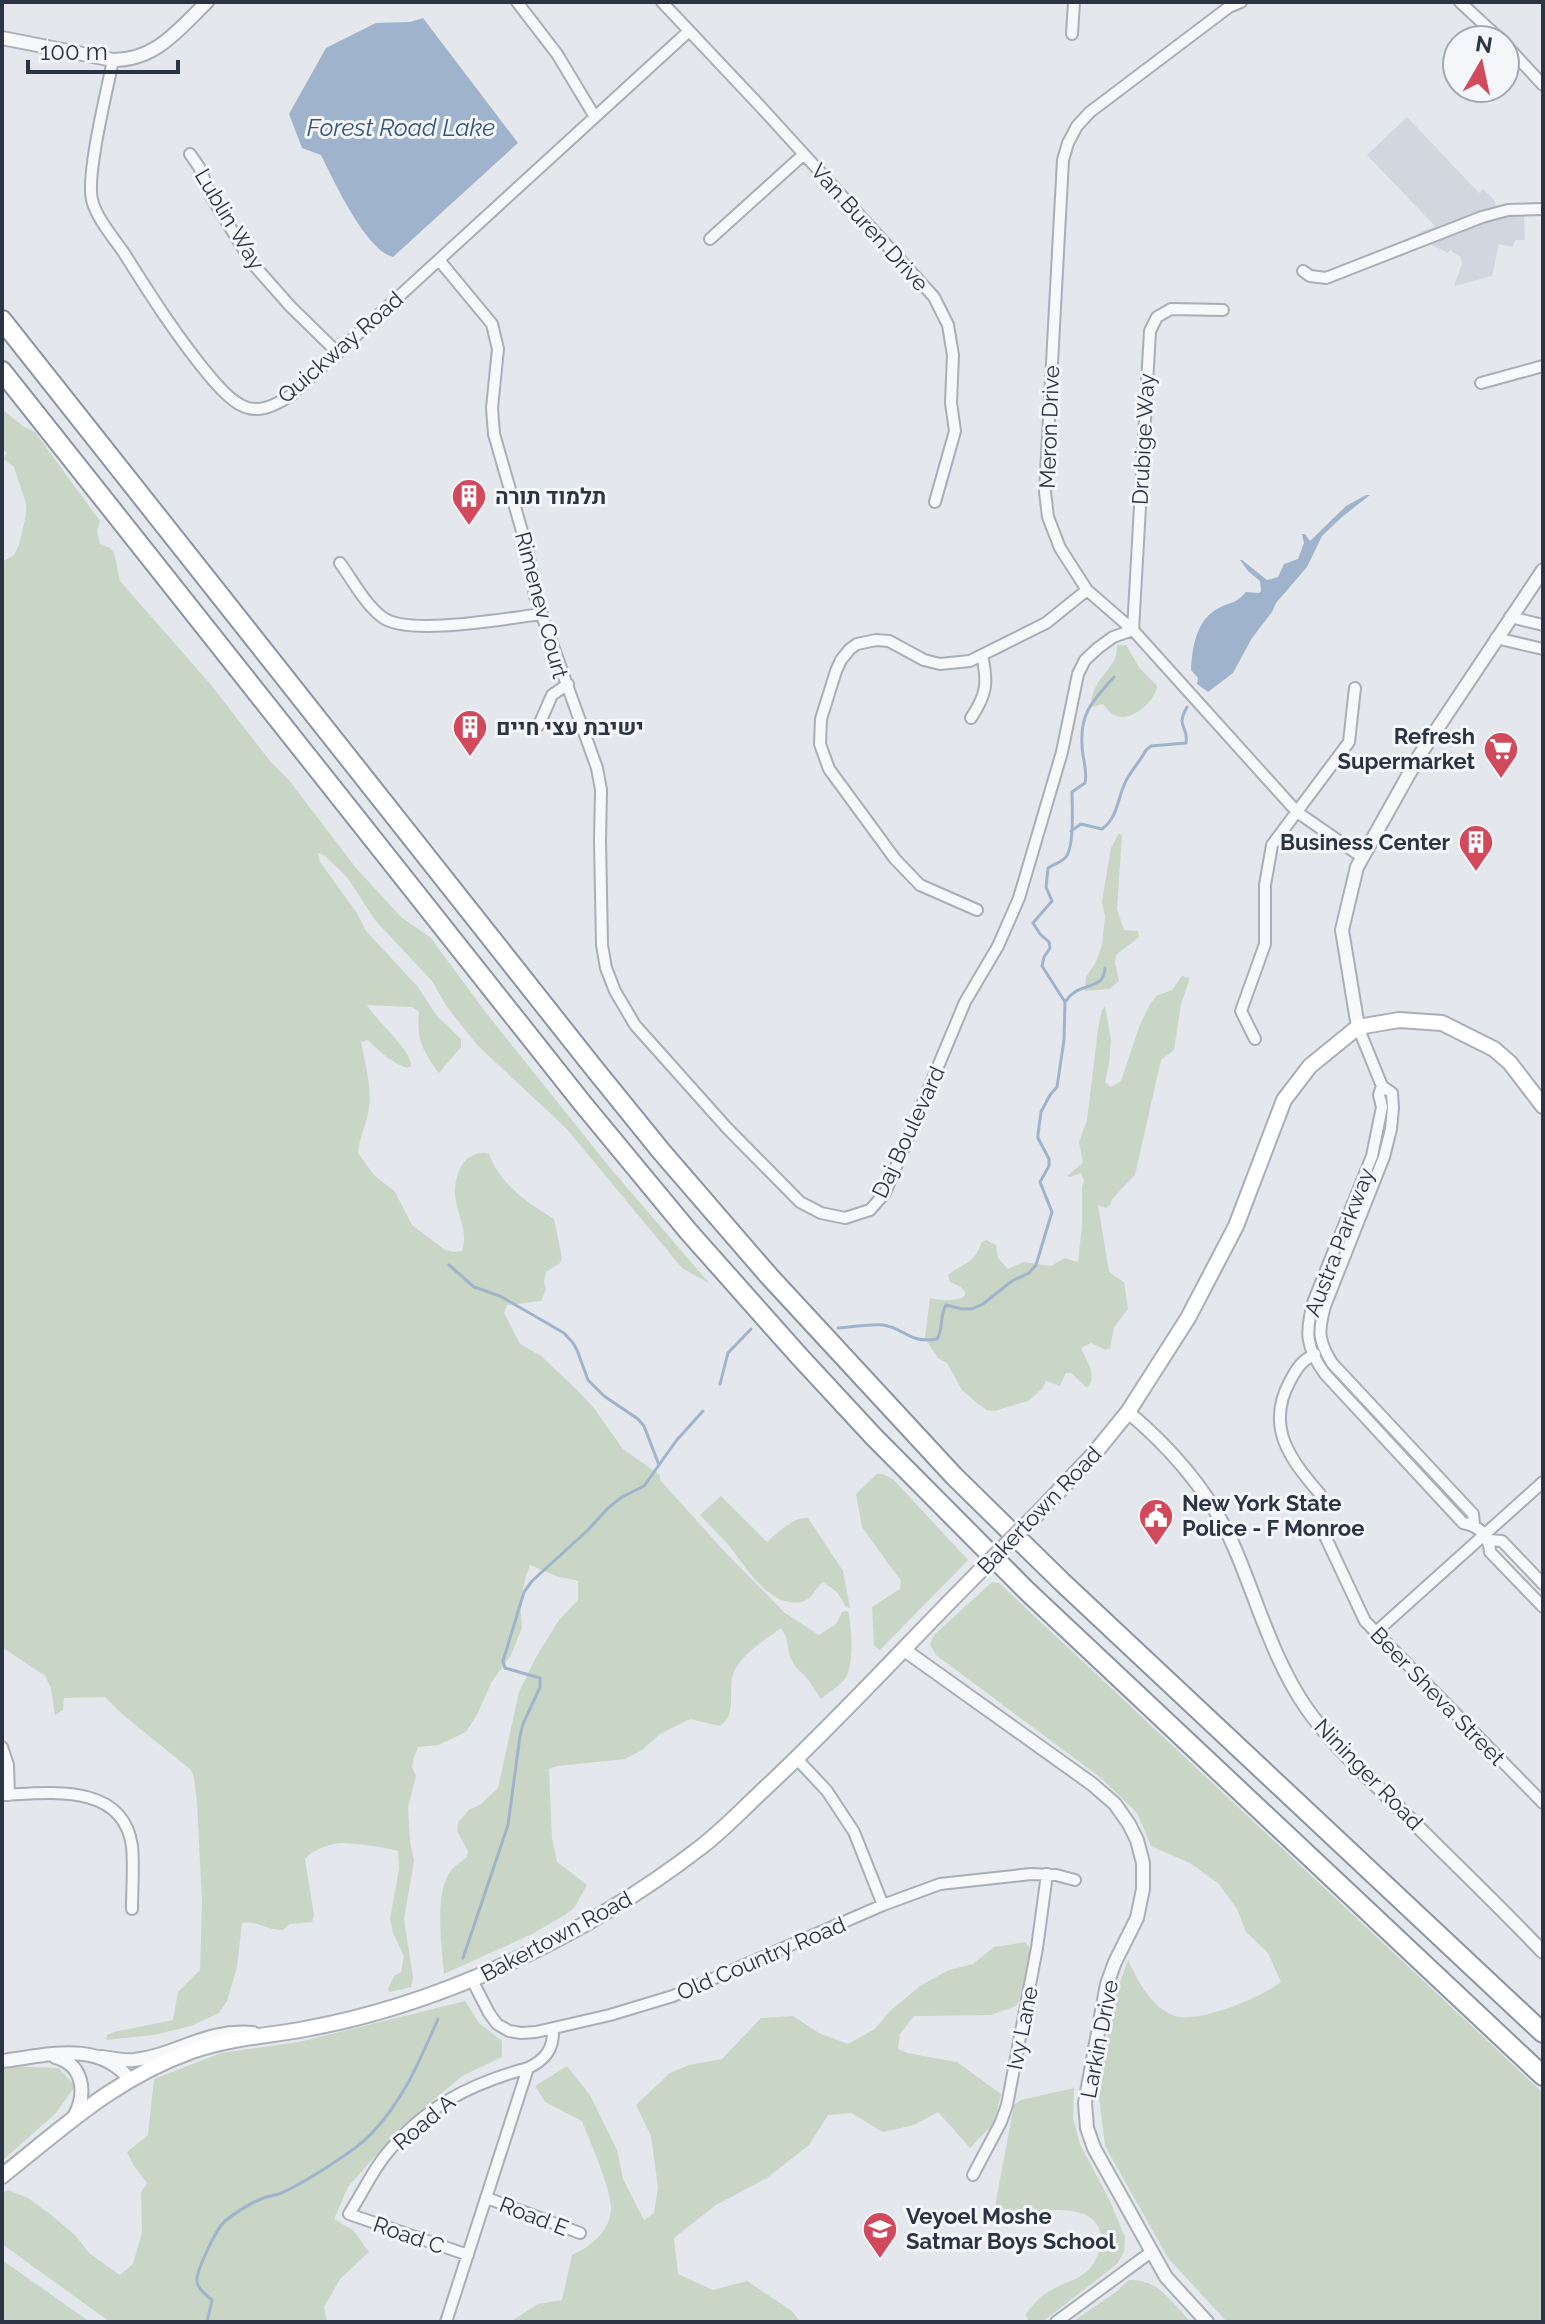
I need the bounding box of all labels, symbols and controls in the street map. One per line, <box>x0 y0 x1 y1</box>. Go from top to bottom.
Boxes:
scale bar <box>28 24 178 74</box>
north arrow <box>1441 24 1521 104</box>
text: N <box>1474 30 1494 58</box>
text: 100 m <box>40 37 108 66</box>
water label: Forest Road Lake <box>307 113 495 142</box>
street label: Van Buren Drive <box>806 158 934 296</box>
street label: Lublin Way <box>190 164 270 274</box>
street label: Quickway Road <box>272 286 408 408</box>
street label: Meron Drive <box>1034 365 1064 489</box>
street label: Drubige Way <box>1127 373 1159 505</box>
building icon: תלמוד תורה <box>450 477 488 527</box>
place label: תלמוד תורה <box>495 483 606 509</box>
street label: Rimenev Court <box>510 529 574 682</box>
building icon: ישיבת עצי חיים <box>451 708 489 758</box>
place label: ישיבת עצי חיים <box>496 714 644 740</box>
place label: Refresh Supermarket <box>1338 723 1476 774</box>
supermarket icon: Refresh Supermarket <box>1482 730 1520 780</box>
building icon: Business Center <box>1457 823 1495 873</box>
place label: Business Center <box>1280 829 1450 855</box>
street label: Daj Boulevard <box>866 1062 950 1202</box>
street label: Austra Parkway <box>1299 1164 1379 1320</box>
street label: Bakertown Road <box>972 1441 1106 1579</box>
place label: New York State Police - F Monroe <box>1182 1490 1364 1541</box>
public building icon: New York State Police - F Monroe <box>1137 1497 1175 1547</box>
street label: Beer Sheva Street <box>1365 1621 1511 1771</box>
street label: Nininger Road <box>1310 1713 1428 1835</box>
street label: Bakertown Road <box>476 1885 636 1987</box>
street label: Old Country Road <box>673 1911 849 2005</box>
street label: Larkin Drive <box>1075 1978 1123 2100</box>
street label: Ivy Lane <box>1001 1984 1043 2072</box>
street label: Road A <box>388 2089 460 2155</box>
street label: Road E <box>496 2191 572 2241</box>
place label: Veyoel Moshe Satmar Boys School <box>906 2203 1116 2254</box>
school or university icon: Veyoel Moshe Satmar Boys School <box>861 2210 899 2260</box>
street label: Road C <box>370 2211 448 2259</box>

